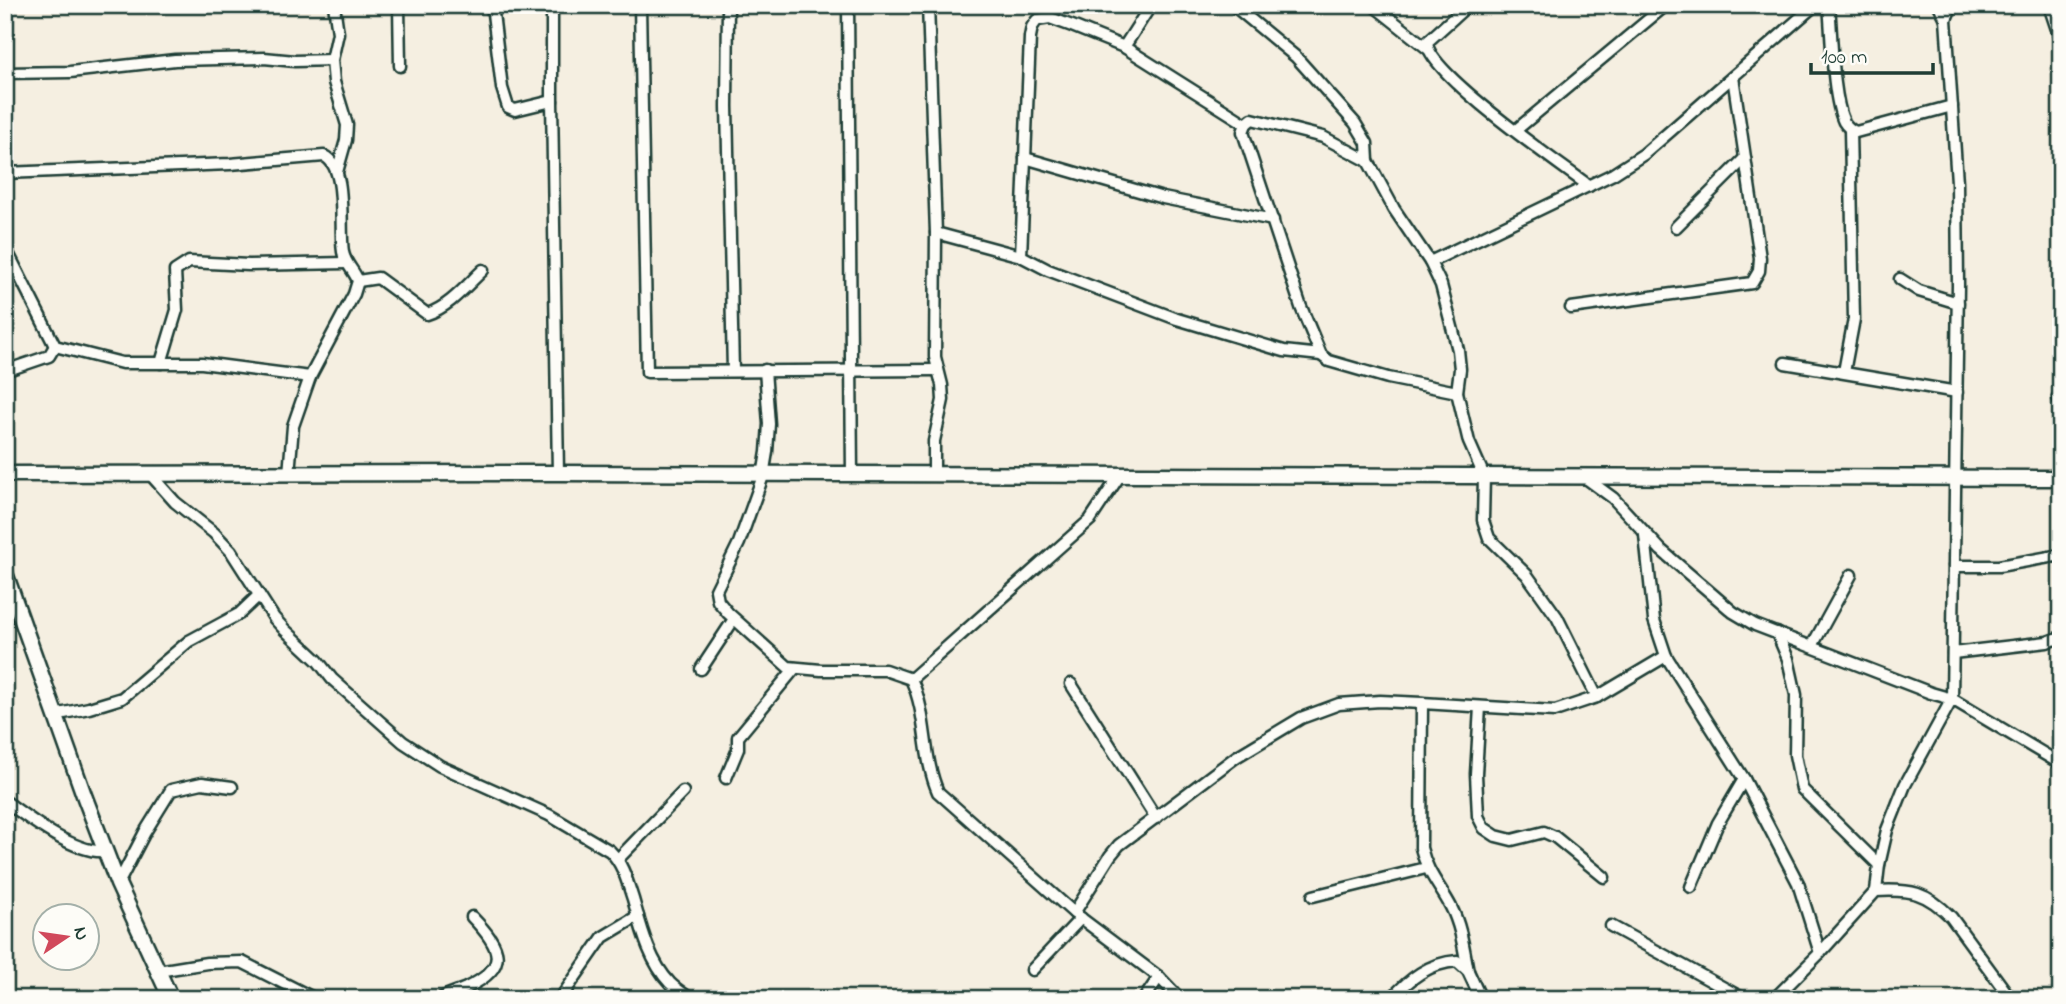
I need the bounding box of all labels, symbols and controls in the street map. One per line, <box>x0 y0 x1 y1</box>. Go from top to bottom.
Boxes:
scale bar <box>1811 32 1933 76</box>
text: 100 m <box>1821 43 1867 73</box>
north arrow <box>32 902 102 972</box>
text: N <box>66 924 95 943</box>

